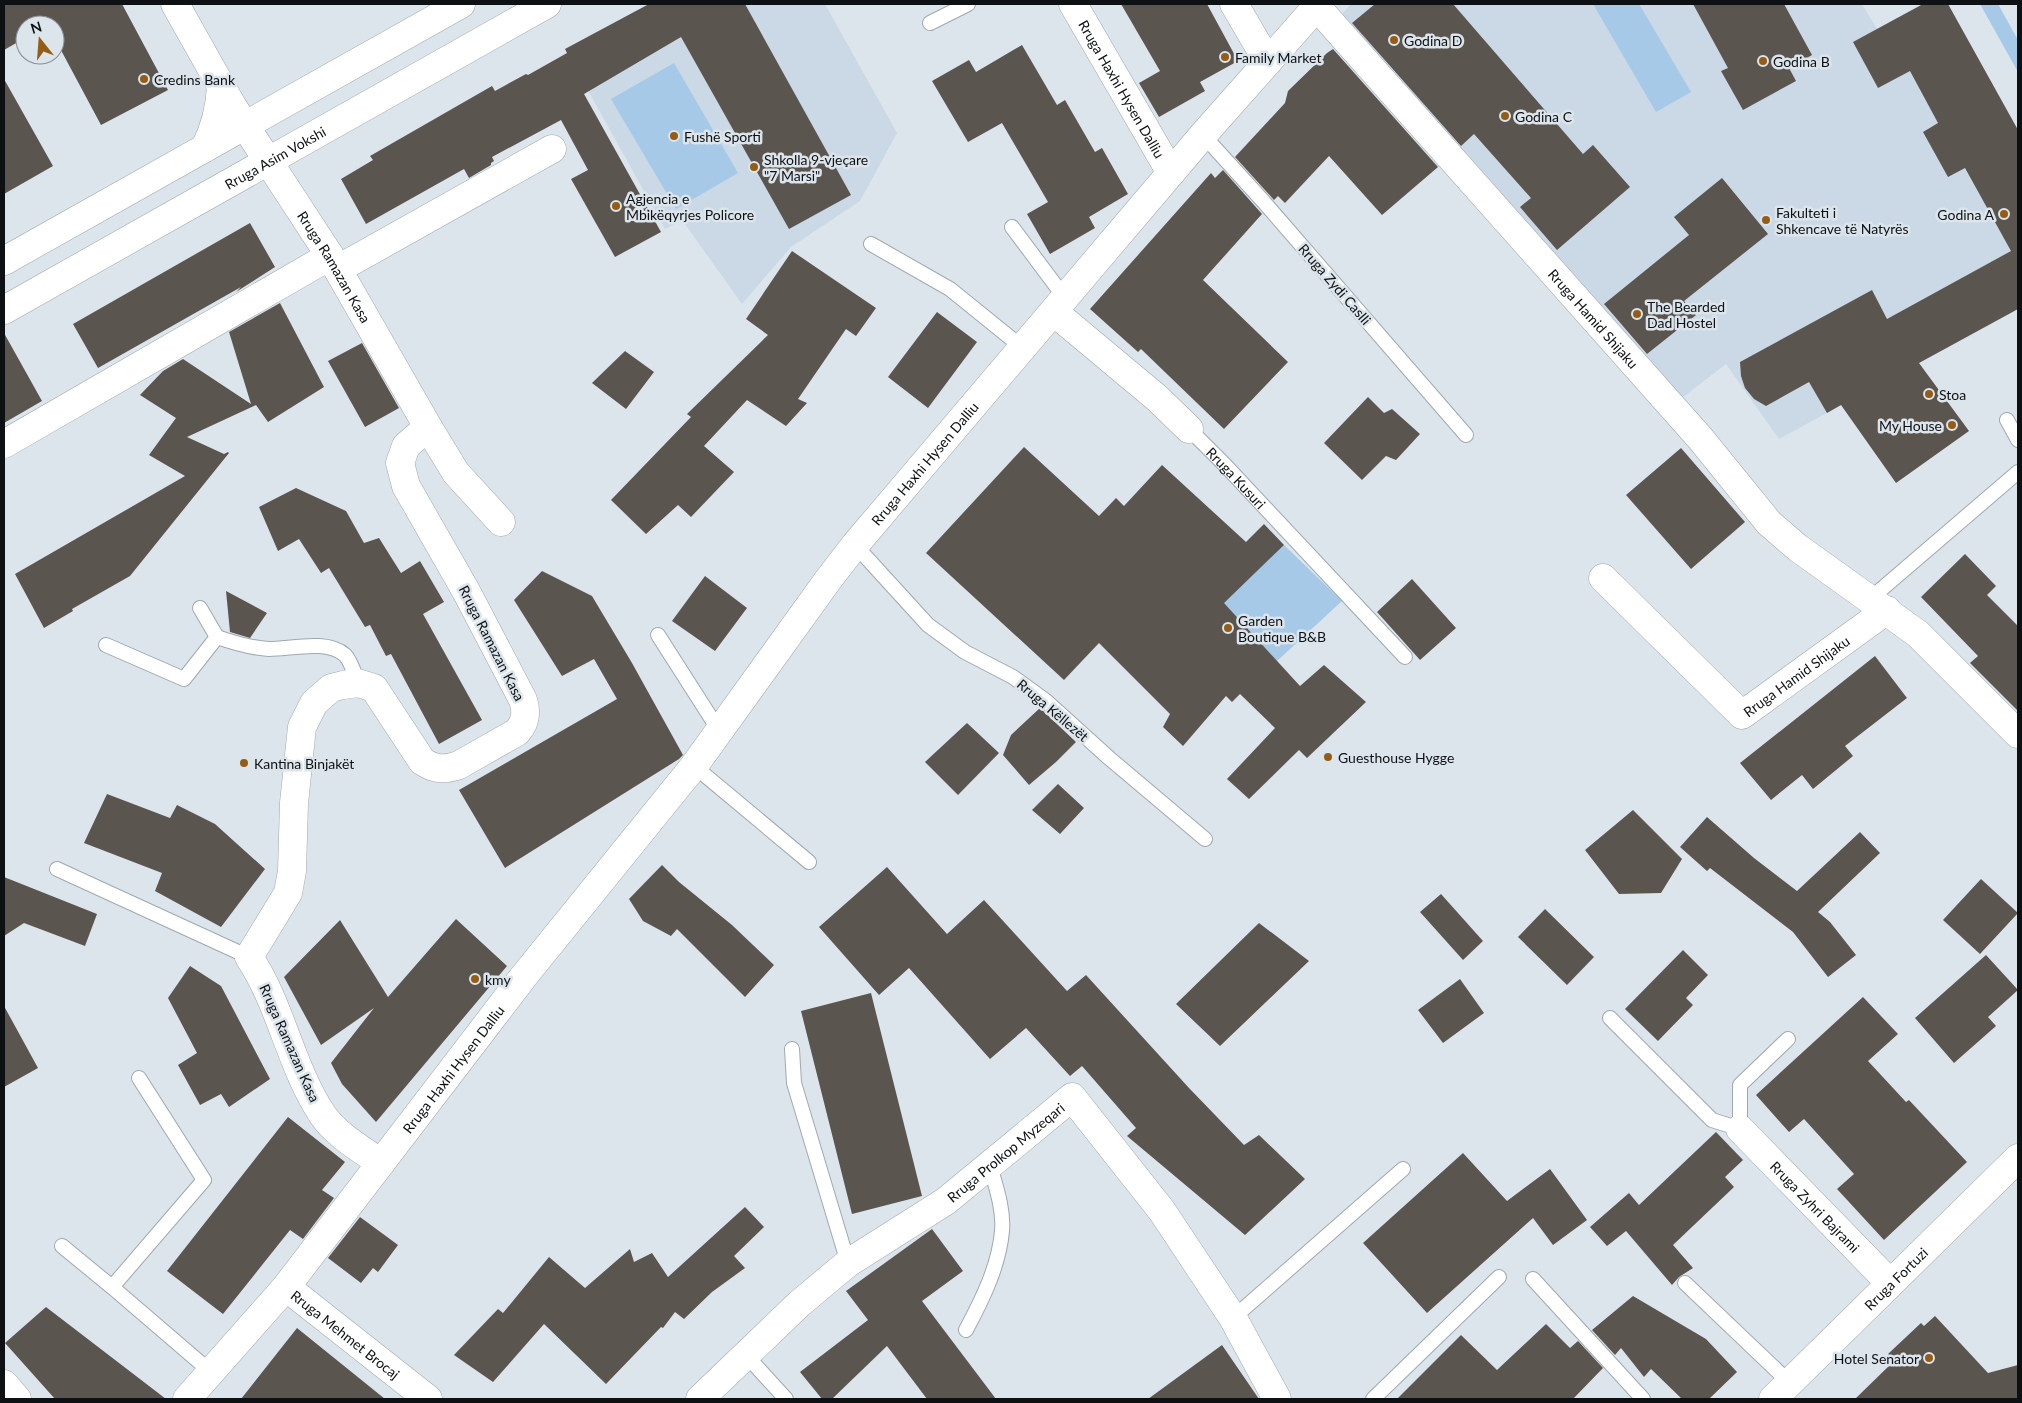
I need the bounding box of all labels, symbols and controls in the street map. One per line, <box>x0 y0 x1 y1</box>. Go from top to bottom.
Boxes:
north arrow <box>15 15 65 65</box>
text: N <box>28 17 44 37</box>
street label: Rruga Haxhi Hysen Dalliu <box>1076 17 1169 161</box>
place label: Godina D <box>1404 32 1462 49</box>
marker: Godina D <box>1388 34 1400 46</box>
place label: Family Market <box>1235 49 1321 66</box>
marker: Family Market <box>1219 51 1231 63</box>
place label: Godina B <box>1773 53 1830 70</box>
marker: Godina B <box>1757 55 1769 67</box>
place label: Credins Bank <box>154 71 236 88</box>
marker: Credins Bank <box>138 73 150 85</box>
place label: Godina C <box>1515 108 1573 125</box>
marker: Godina C <box>1499 110 1511 122</box>
street label: Rruga Asim Vokshi <box>221 122 328 193</box>
place label: Fushë Sporti <box>684 128 761 145</box>
marker: Fushë Sporti <box>668 130 680 142</box>
place label: Shkolla 9-vjeçare "7 Marsi" <box>764 151 868 184</box>
marker: Shkolla 9-vjeçare "7 Marsi" <box>748 161 760 173</box>
place label: Agjencia e Mbikëqyrjes Policore <box>626 190 754 223</box>
marker: Agjencia e Mbikëqyrjes Policore <box>610 200 622 212</box>
place label: Fakulteti i Shkencave të Natyrës <box>1776 204 1909 237</box>
place label: Godina A <box>1937 206 1995 223</box>
street label: Rruga Ramazan Kasa <box>294 208 375 326</box>
marker: Godina A <box>1998 208 2010 220</box>
marker: Fakulteti i Shkencave të Natyrës <box>1760 214 1772 226</box>
street label: Rruga Zydi Caslli <box>1295 240 1375 328</box>
street label: Rruga Hamid Shijaku <box>1545 265 1642 372</box>
place label: The Bearded Dad Hostel <box>1647 298 1725 331</box>
marker: The Bearded Dad Hostel <box>1631 308 1643 320</box>
place label: Stoa <box>1939 386 1966 403</box>
marker: Stoa <box>1923 388 1935 400</box>
street label: Rruga Haxhi Hysen Dalliu <box>867 398 982 528</box>
place label: My House <box>1879 417 1942 434</box>
marker: My House <box>1946 419 1958 431</box>
street label: Rruga Kusuri <box>1203 443 1270 512</box>
street label: Rruga Ramazan Kasa <box>456 582 529 704</box>
place label: Garden Boutique B&B <box>1238 612 1326 645</box>
marker: Garden Boutique B&B <box>1222 622 1234 634</box>
street label: Rruga Hamid Shijaku <box>1740 632 1853 720</box>
street label: Rruga Këllezët <box>1014 675 1092 745</box>
place label: Guesthouse Hygge <box>1338 749 1454 766</box>
marker: Guesthouse Hygge <box>1322 751 1334 763</box>
place label: Kantina Binjakët <box>254 755 354 772</box>
marker: Kantina Binjakët <box>238 757 250 769</box>
place label: kmy <box>485 971 511 988</box>
marker: kmy <box>469 973 481 985</box>
street label: Rruga Ramazan Kasa <box>256 981 324 1105</box>
street label: Rruga Haxhi Hysen Dalliu <box>399 1002 507 1136</box>
street label: Rruga Prolkop Myzeqari <box>943 1099 1067 1205</box>
street label: Rruga Zyhri Bajrami <box>1767 1157 1864 1256</box>
street label: Rruga Fortuzi <box>1860 1243 1931 1313</box>
street label: Rruga Mehmet Brocaj <box>288 1286 403 1382</box>
place label: Hotel Senator <box>1834 1350 1919 1367</box>
marker: Hotel Senator <box>1923 1352 1935 1364</box>

